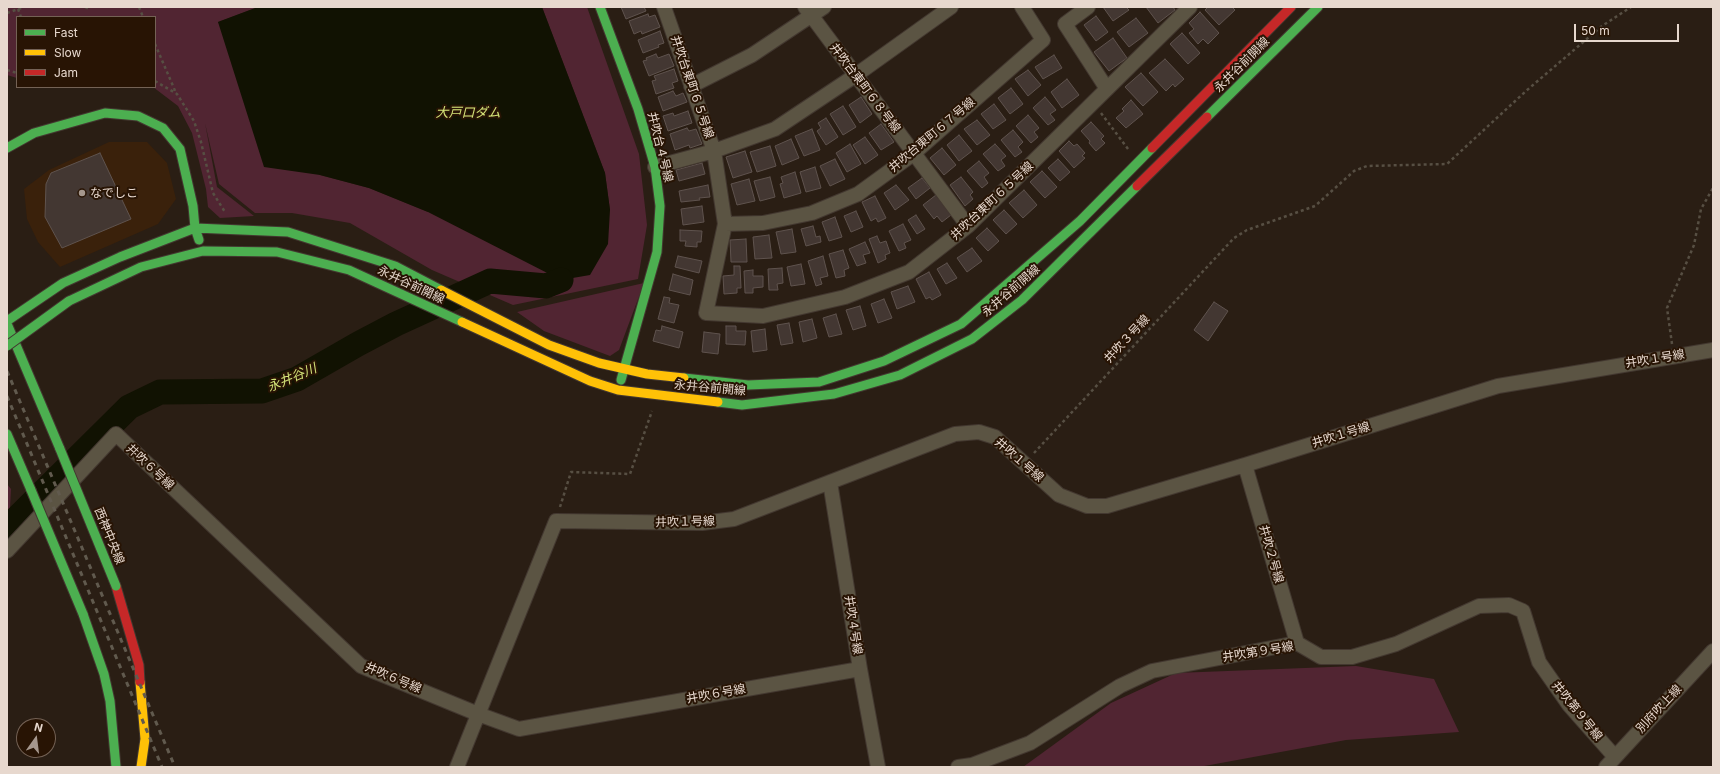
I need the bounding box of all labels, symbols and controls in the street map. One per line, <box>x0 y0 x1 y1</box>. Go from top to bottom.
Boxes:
legend <box>16 16 156 88</box>
scale bar <box>1576 16 1681 42</box>
text: 50 m <box>1581 23 1610 38</box>
text: Fast <box>54 25 78 40</box>
street label: 井吹台東町６５号線 <box>668 34 716 140</box>
street label: 永井谷前開線 <box>1211 34 1273 96</box>
street label: 井吹台東町６８号線 <box>827 41 903 135</box>
text: Slow <box>54 45 81 60</box>
text: Jam <box>54 65 78 80</box>
street label: 井吹台東町６７号線 <box>886 95 978 175</box>
water label: 大戸口ダム <box>436 105 500 121</box>
street label: 井吹台４号線 <box>644 110 676 184</box>
street label: 井吹台東町６５号線 <box>948 159 1036 243</box>
place label: なでしこ <box>90 186 138 200</box>
marker: なでしこ <box>77 188 87 198</box>
street label: 永井谷前開線 <box>979 262 1043 320</box>
street label: 永井谷前開線 <box>375 263 447 307</box>
street label: 井吹３号線 <box>1101 312 1153 366</box>
street label: 井吹１号線 <box>1624 347 1686 371</box>
water label: 永井谷川 <box>265 361 319 395</box>
street label: 永井谷前開線 <box>674 378 746 398</box>
street label: 井吹１号線 <box>1310 419 1372 451</box>
street label: 井吹１号線 <box>992 435 1046 485</box>
street label: 井吹６号線 <box>123 441 177 493</box>
street label: 西神中央線 <box>91 505 127 567</box>
street label: 井吹１号線 <box>655 514 715 530</box>
street label: 井吹２号線 <box>1256 523 1286 585</box>
street label: 井吹４号線 <box>841 594 865 656</box>
street label: 井吹第９号線 <box>1221 639 1295 665</box>
street label: 井吹６号線 <box>363 660 423 696</box>
street label: 井吹第９号線 <box>1549 678 1605 744</box>
street label: 井吹６号線 <box>685 682 747 706</box>
street label: 別府吹上線 <box>1633 682 1685 736</box>
north arrow <box>16 718 56 758</box>
text: N <box>33 720 44 735</box>

